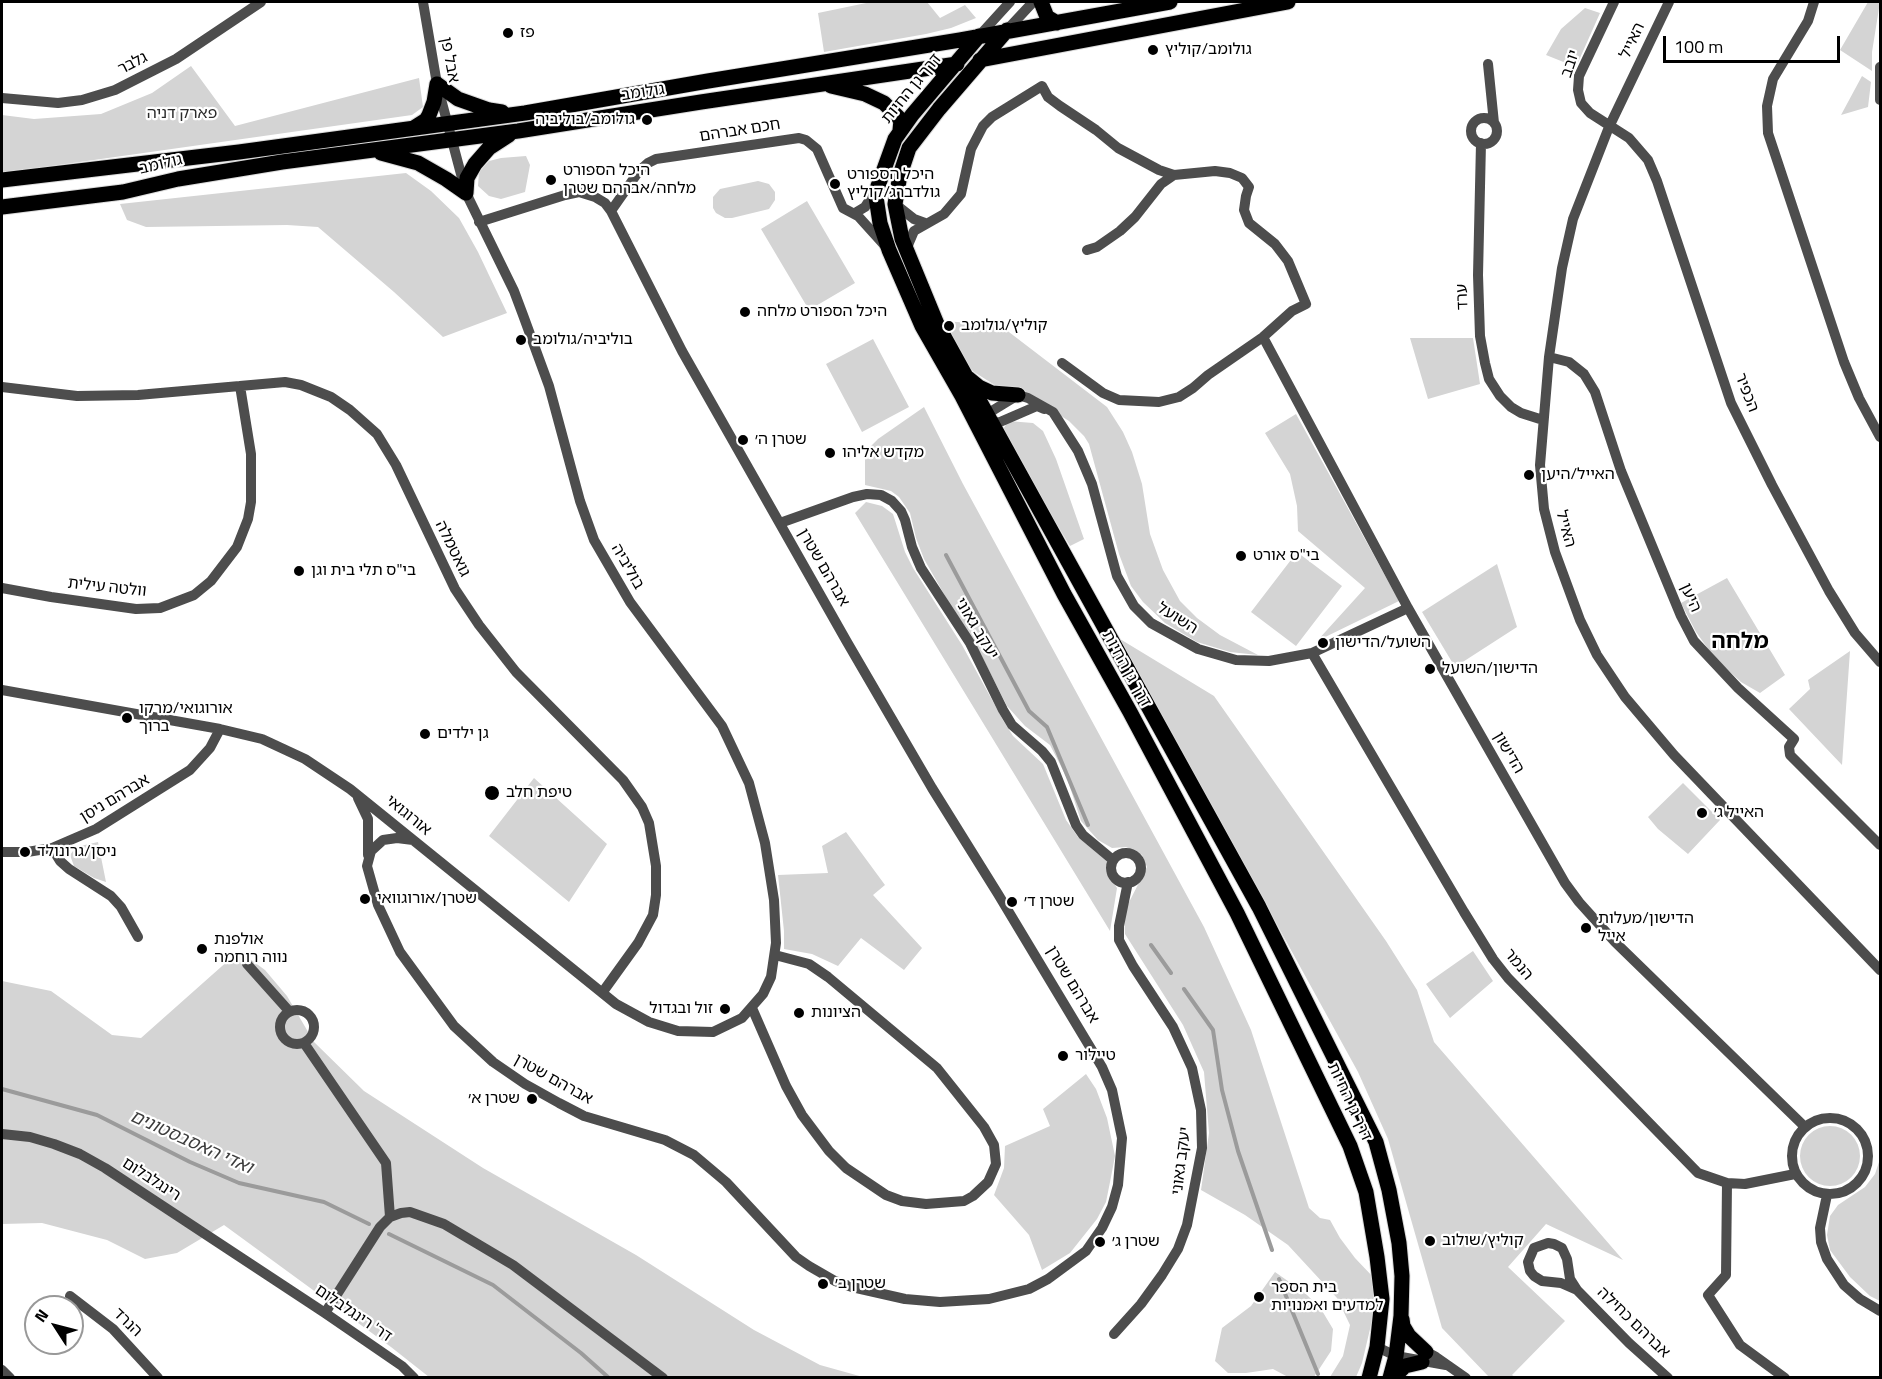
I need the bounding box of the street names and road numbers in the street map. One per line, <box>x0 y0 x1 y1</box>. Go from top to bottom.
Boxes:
street label: האייל <box>1616 20 1650 62</box>
street label: אבל פן <box>435 36 463 84</box>
street label: יובב <box>1557 48 1585 80</box>
street label: גלבר <box>115 49 151 79</box>
street label: דרך גן החיות <box>878 50 946 128</box>
street label: גולומב <box>620 80 666 106</box>
street label: חכם אברהם <box>698 115 782 147</box>
street label: גולומב <box>138 151 184 179</box>
street label: ערד <box>1453 283 1473 311</box>
street label: הכפיר <box>1730 371 1762 415</box>
street label: האייל <box>1551 508 1579 550</box>
street label: גואטמלה <box>430 518 474 580</box>
street label: אברהם שטרן <box>793 526 853 610</box>
street label: בוליביה <box>606 541 648 593</box>
street label: וולטה עילית <box>67 574 147 602</box>
street label: היען <box>1675 581 1705 615</box>
street label: יעקב גאוני <box>950 595 1002 663</box>
street label: השועל <box>1153 599 1201 639</box>
street label: דרך גן החיות <box>1097 627 1155 711</box>
street label: הדישון <box>1488 729 1528 777</box>
street label: אברהם ניסן <box>77 771 153 827</box>
street label: אורוגואי <box>381 792 435 840</box>
street label: אברהם שטרן <box>1041 943 1103 1027</box>
street label: הנמר <box>1499 945 1537 985</box>
street label: אברהם שטרן <box>510 1051 596 1109</box>
street label: דרך גן החיות <box>1322 1060 1376 1144</box>
street label: יעקב גאוני <box>1168 1126 1196 1196</box>
street label: רינגלבלום <box>118 1154 184 1206</box>
street label: דר' רינגלבלום <box>311 1281 395 1347</box>
street label: אברהם כחילה <box>1593 1284 1673 1362</box>
street label: הנרד <box>108 1305 146 1341</box>

